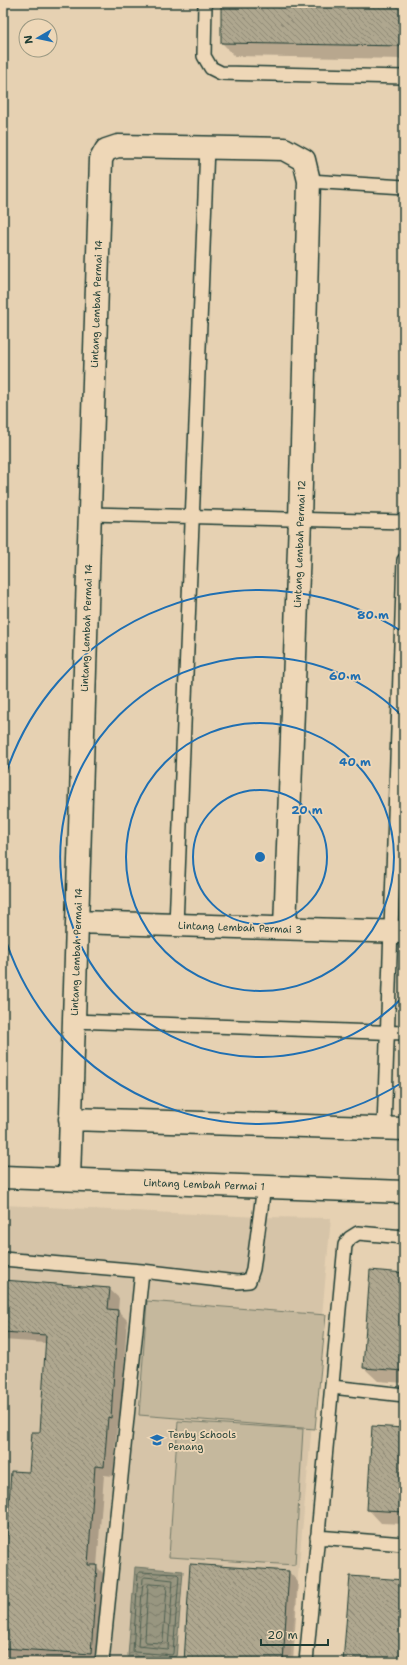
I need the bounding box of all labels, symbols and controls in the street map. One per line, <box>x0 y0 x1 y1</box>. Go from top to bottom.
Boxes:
north arrow <box>18 18 58 58</box>
text: N <box>20 34 37 45</box>
street label: Lintang Lembah Permai 14 <box>88 240 105 368</box>
street label: Lintang Lembah Permai 12 <box>291 480 308 608</box>
street label: Lintang Lembah Permai 14 <box>78 564 95 692</box>
text: 80 m <box>357 607 389 623</box>
text: 60 m <box>329 668 361 684</box>
text: 40 m <box>339 754 371 770</box>
text: 20 m <box>291 802 323 818</box>
centre of rings <box>253 850 267 864</box>
street label: Lintang Lembah Permai 14 <box>68 888 85 1016</box>
street label: Lintang Lembah Permai 3 <box>178 919 302 936</box>
street label: Lintang Lembah Permai 1 <box>143 1176 265 1193</box>
place label: Tenby Schools Penang <box>168 1428 236 1453</box>
school or university icon: Tenby Schools Penang <box>149 1432 165 1448</box>
scale bar <box>261 1621 328 1647</box>
text: 20 m <box>267 1627 298 1643</box>

